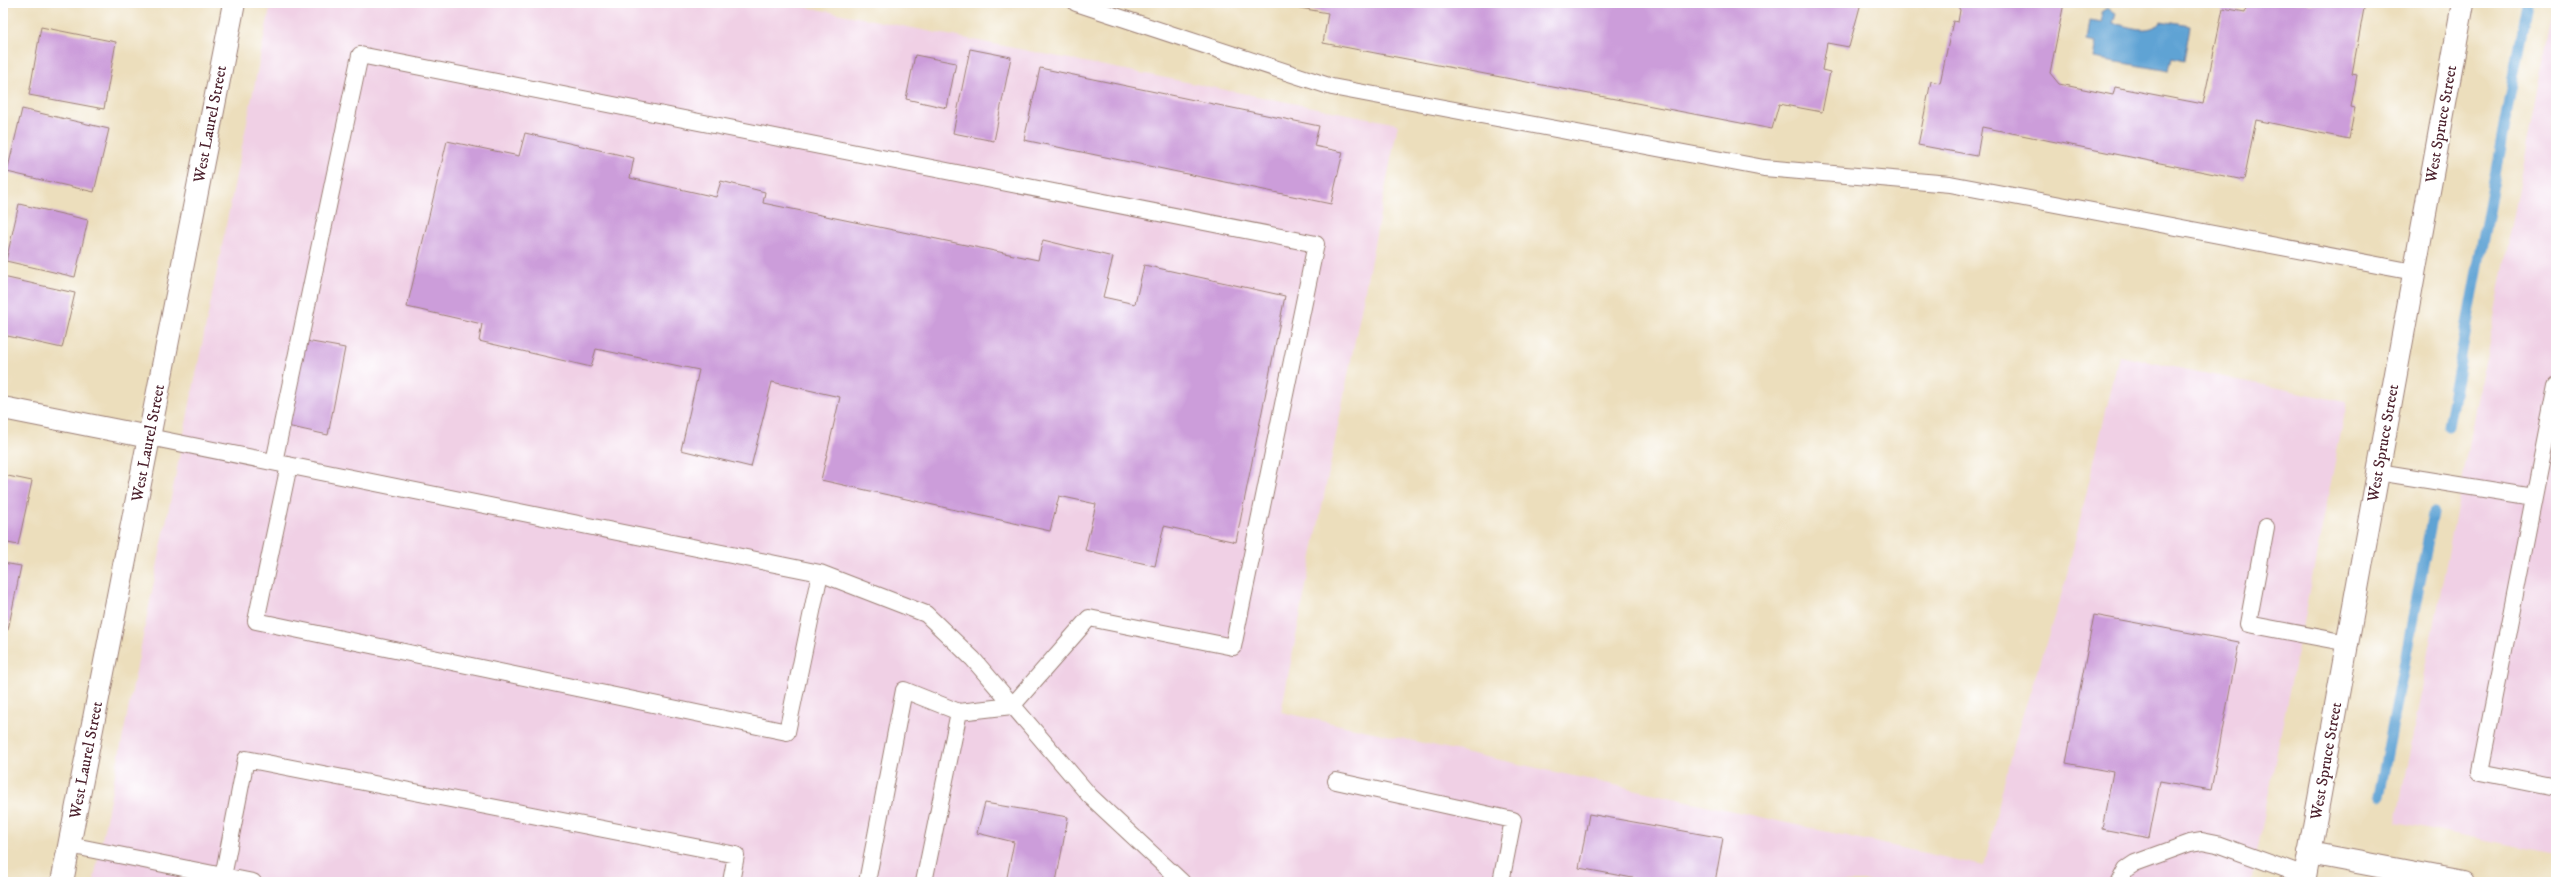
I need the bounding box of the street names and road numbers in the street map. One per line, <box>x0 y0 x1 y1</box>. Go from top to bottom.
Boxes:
street label: West Laurel Street <box>189 64 231 185</box>
street label: West Spruce Street <box>2421 64 2461 185</box>
street label: West Laurel Street <box>127 383 169 504</box>
street label: West Spruce Street <box>2363 383 2403 504</box>
street label: West Laurel Street <box>65 700 107 821</box>
street label: West Spruce Street <box>2306 701 2346 822</box>

